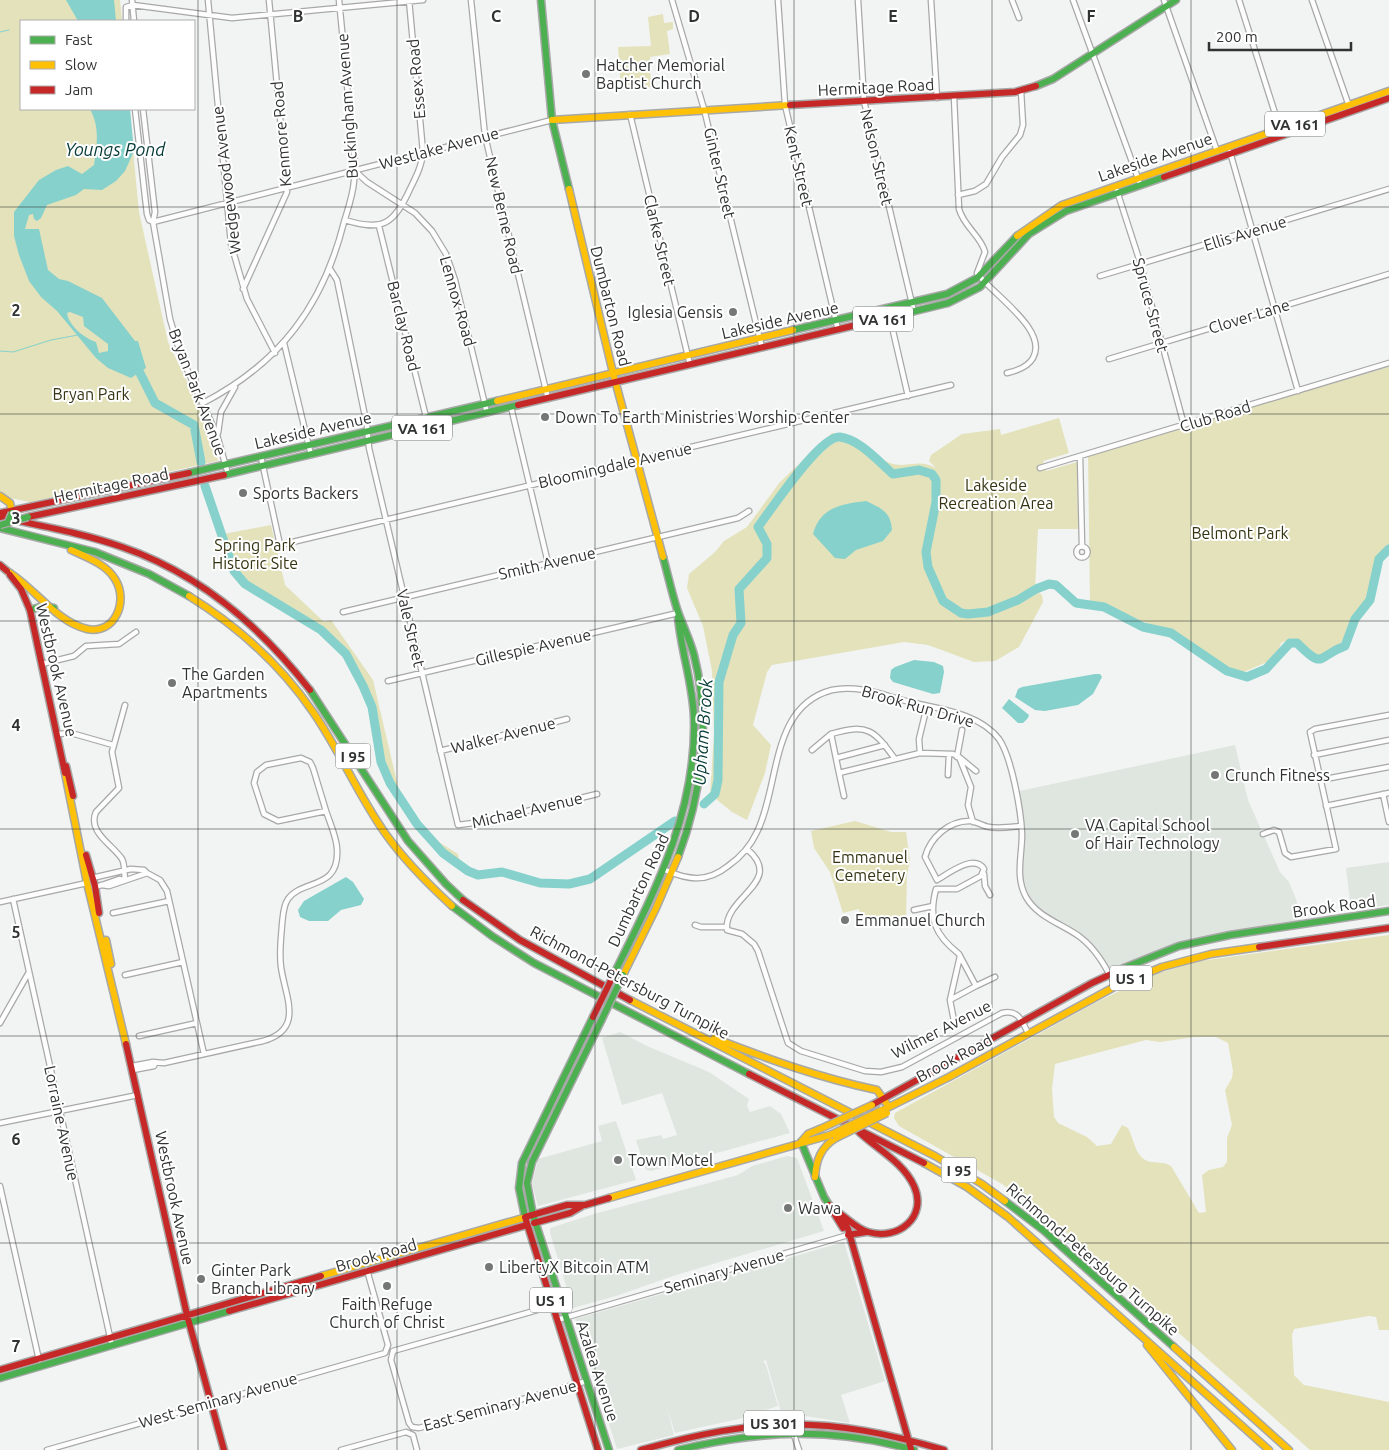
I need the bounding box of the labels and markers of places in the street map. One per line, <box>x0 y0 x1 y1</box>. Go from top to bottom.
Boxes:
place label: Hatcher Memorial Baptist Church <box>596 56 725 92</box>
marker: Hatcher Memorial Baptist Church <box>580 68 592 80</box>
place label: Iglesia Gensis <box>628 303 723 321</box>
marker: Iglesia Gensis <box>727 306 739 318</box>
place label: Down To Earth Ministries Worship Center <box>555 408 850 426</box>
marker: Down To Earth Ministries Worship Center <box>539 411 551 423</box>
place label: Sports Backers <box>253 484 359 502</box>
marker: Sports Backers <box>237 487 249 499</box>
place label: The Garden Apartments <box>182 665 267 701</box>
marker: The Garden Apartments <box>166 677 178 689</box>
place label: Crunch Fitness <box>1225 766 1330 784</box>
marker: Crunch Fitness <box>1209 769 1221 781</box>
place label: VA Capital School of Hair Technology <box>1085 816 1220 852</box>
marker: VA Capital School of Hair Technology <box>1069 828 1081 840</box>
place label: Emmanuel Church <box>855 911 985 929</box>
marker: Emmanuel Church <box>839 914 851 926</box>
place label: Town Motel <box>628 1151 713 1169</box>
marker: Town Motel <box>612 1154 624 1166</box>
place label: Wawa <box>798 1199 841 1217</box>
marker: Wawa <box>782 1202 794 1214</box>
place label: LibertyX Bitcoin ATM <box>499 1258 649 1276</box>
place label: Ginter Park Branch Library <box>211 1261 315 1297</box>
marker: LibertyX Bitcoin ATM <box>483 1261 495 1273</box>
marker: Ginter Park Branch Library <box>195 1273 207 1285</box>
marker: Faith Refuge Church of Christ <box>381 1280 393 1292</box>
place label: Faith Refuge Church of Christ <box>329 1295 446 1331</box>

